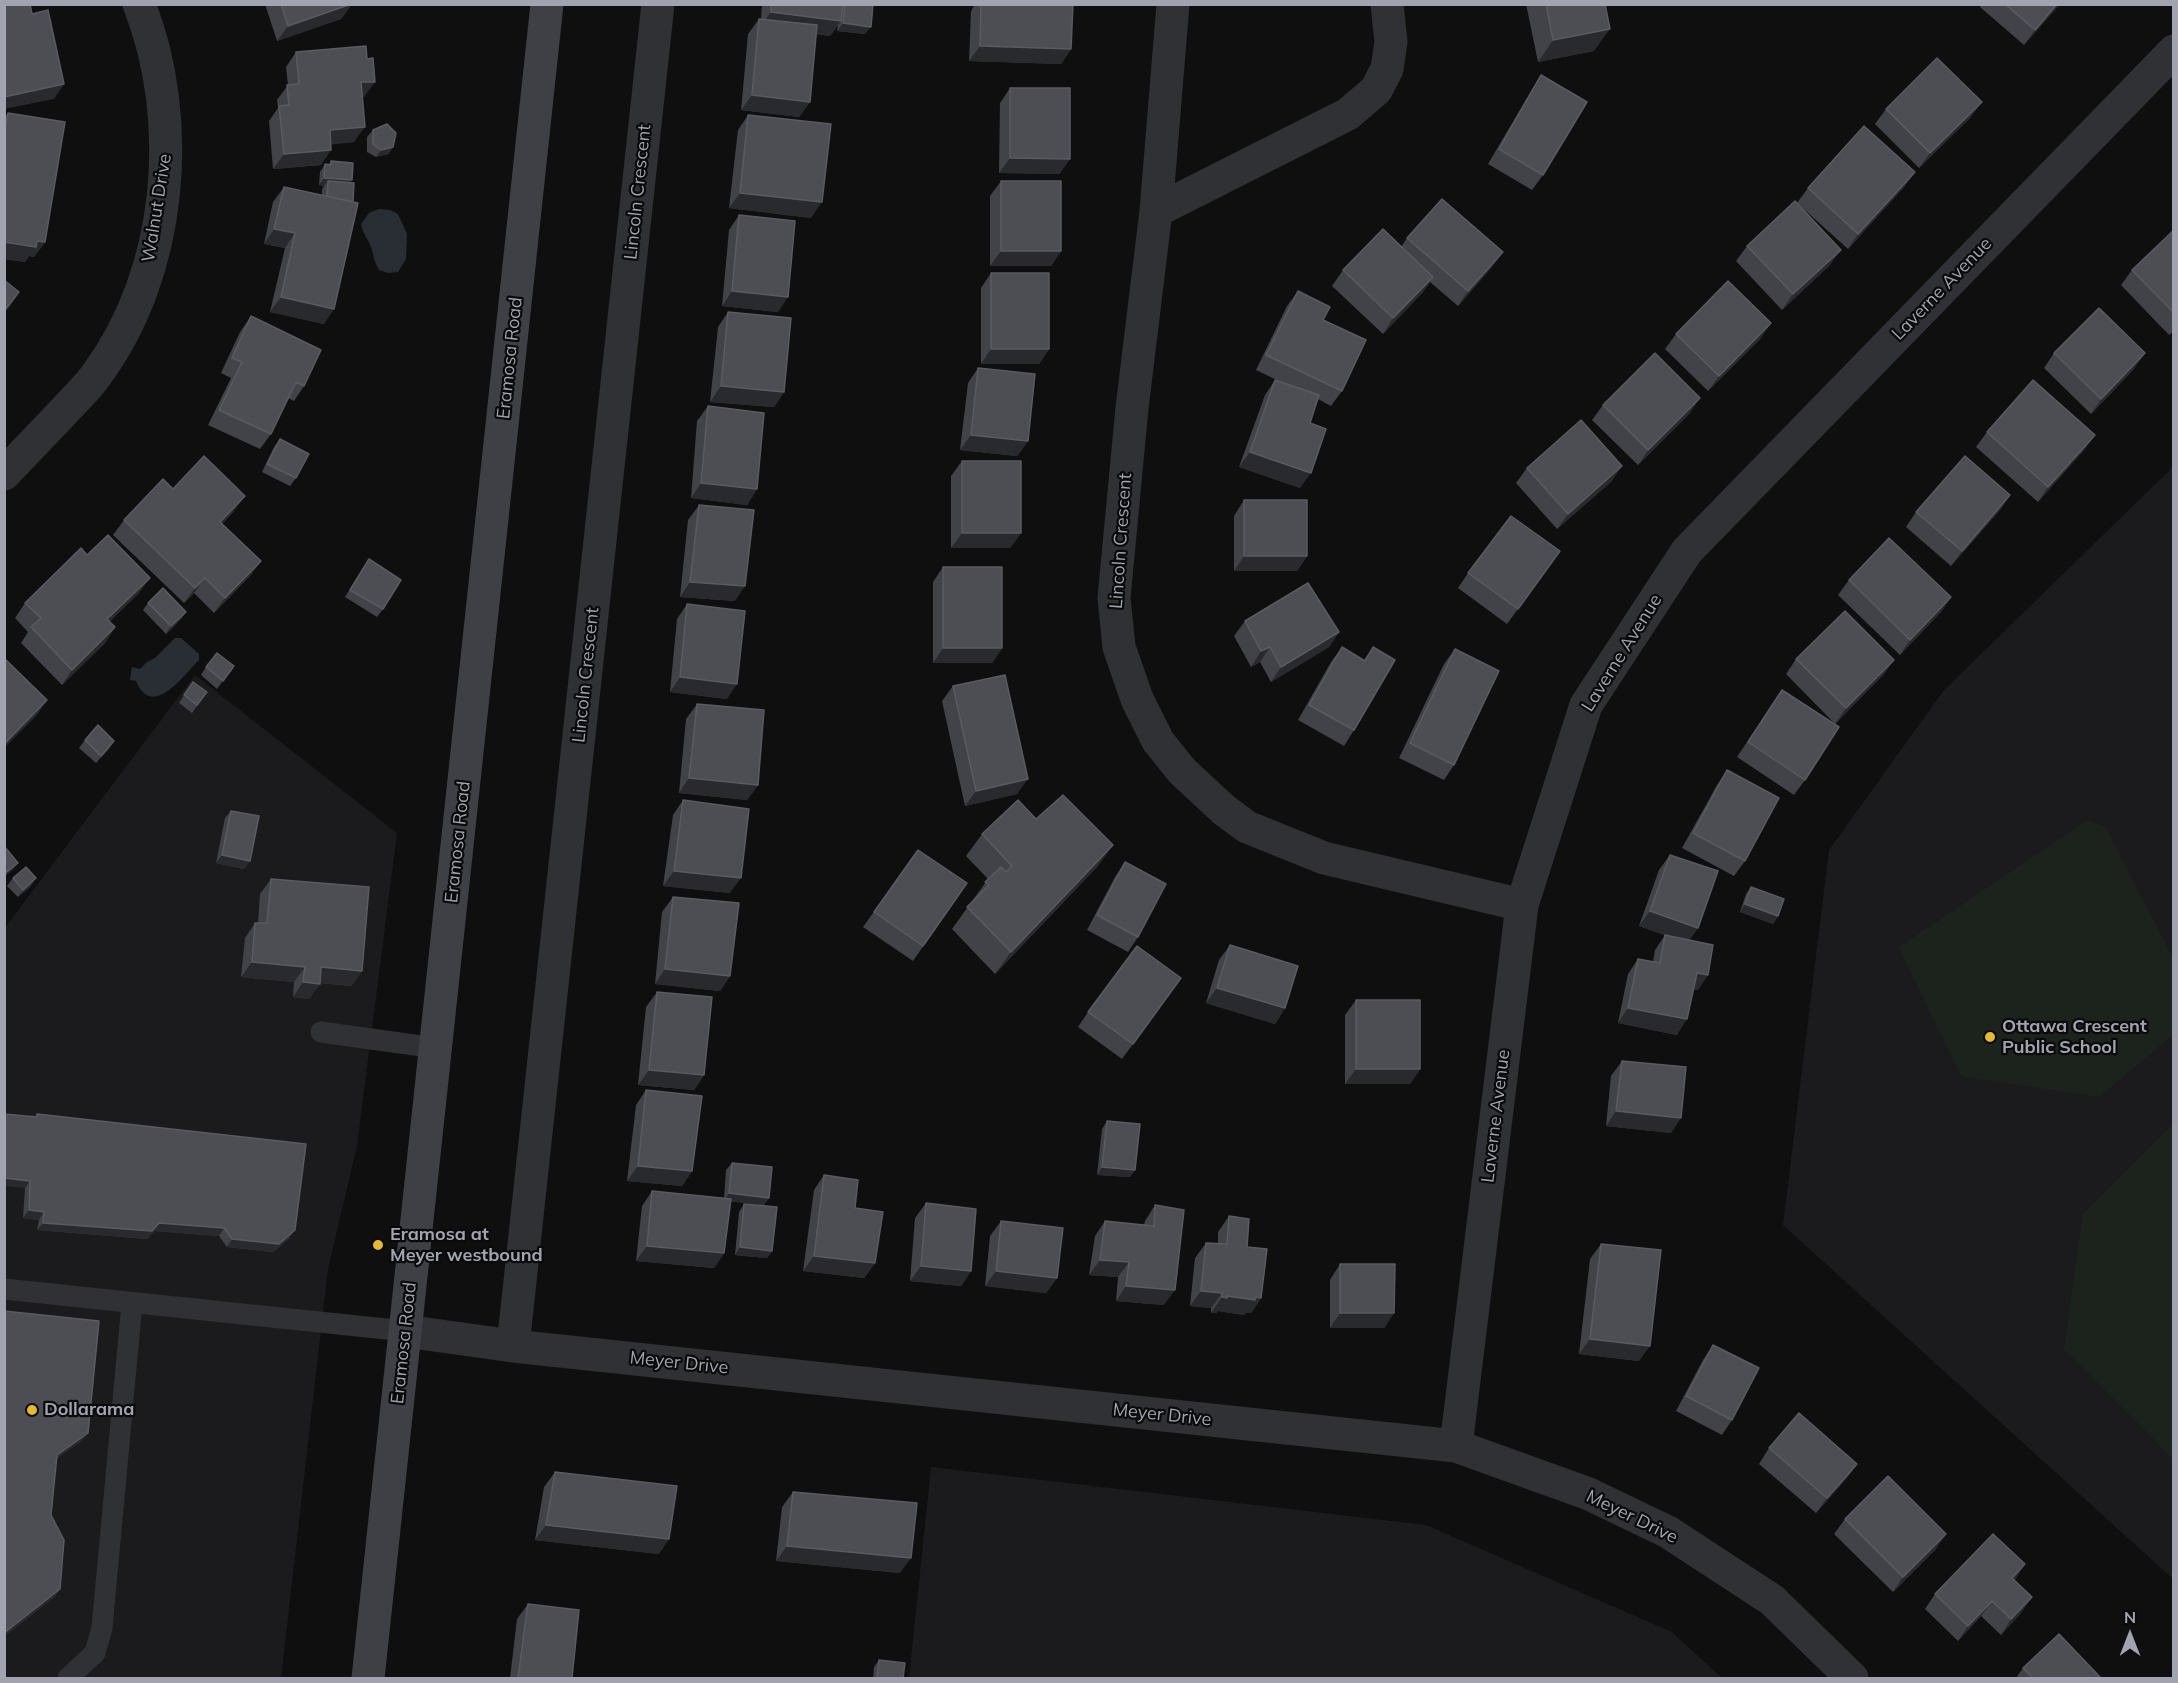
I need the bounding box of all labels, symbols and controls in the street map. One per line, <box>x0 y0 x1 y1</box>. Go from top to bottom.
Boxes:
street label: Lincoln Crescent <box>620 123 656 261</box>
street label: Walnut Drive <box>138 152 176 264</box>
street label: Laverne Avenue <box>1888 233 1996 345</box>
street label: Eramosa Road <box>493 296 527 420</box>
street label: Lincoln Crescent <box>1105 472 1137 610</box>
street label: Laverne Avenue <box>1577 590 1667 716</box>
street label: Lincoln Crescent <box>568 606 604 744</box>
street label: Eramosa Road <box>441 780 475 904</box>
place label: Ottawa Crescent Public School <box>2002 1016 2147 1058</box>
marker: Ottawa Crescent Public School <box>1983 1030 1997 1044</box>
street label: Laverne Avenue <box>1477 1048 1515 1184</box>
place label: Eramosa at Meyer westbound <box>390 1224 543 1266</box>
marker: Eramosa at Meyer westbound <box>371 1238 385 1252</box>
street label: Eramosa Road <box>387 1281 421 1405</box>
street label: Meyer Drive <box>629 1347 729 1379</box>
place label: Dollarama <box>44 1399 134 1421</box>
street label: Meyer Drive <box>1112 1399 1212 1431</box>
marker: Dollarama <box>25 1403 39 1417</box>
street label: Meyer Drive <box>1583 1486 1681 1548</box>
north arrow <box>2100 1605 2160 1665</box>
text: N <box>2124 1607 2136 1627</box>

